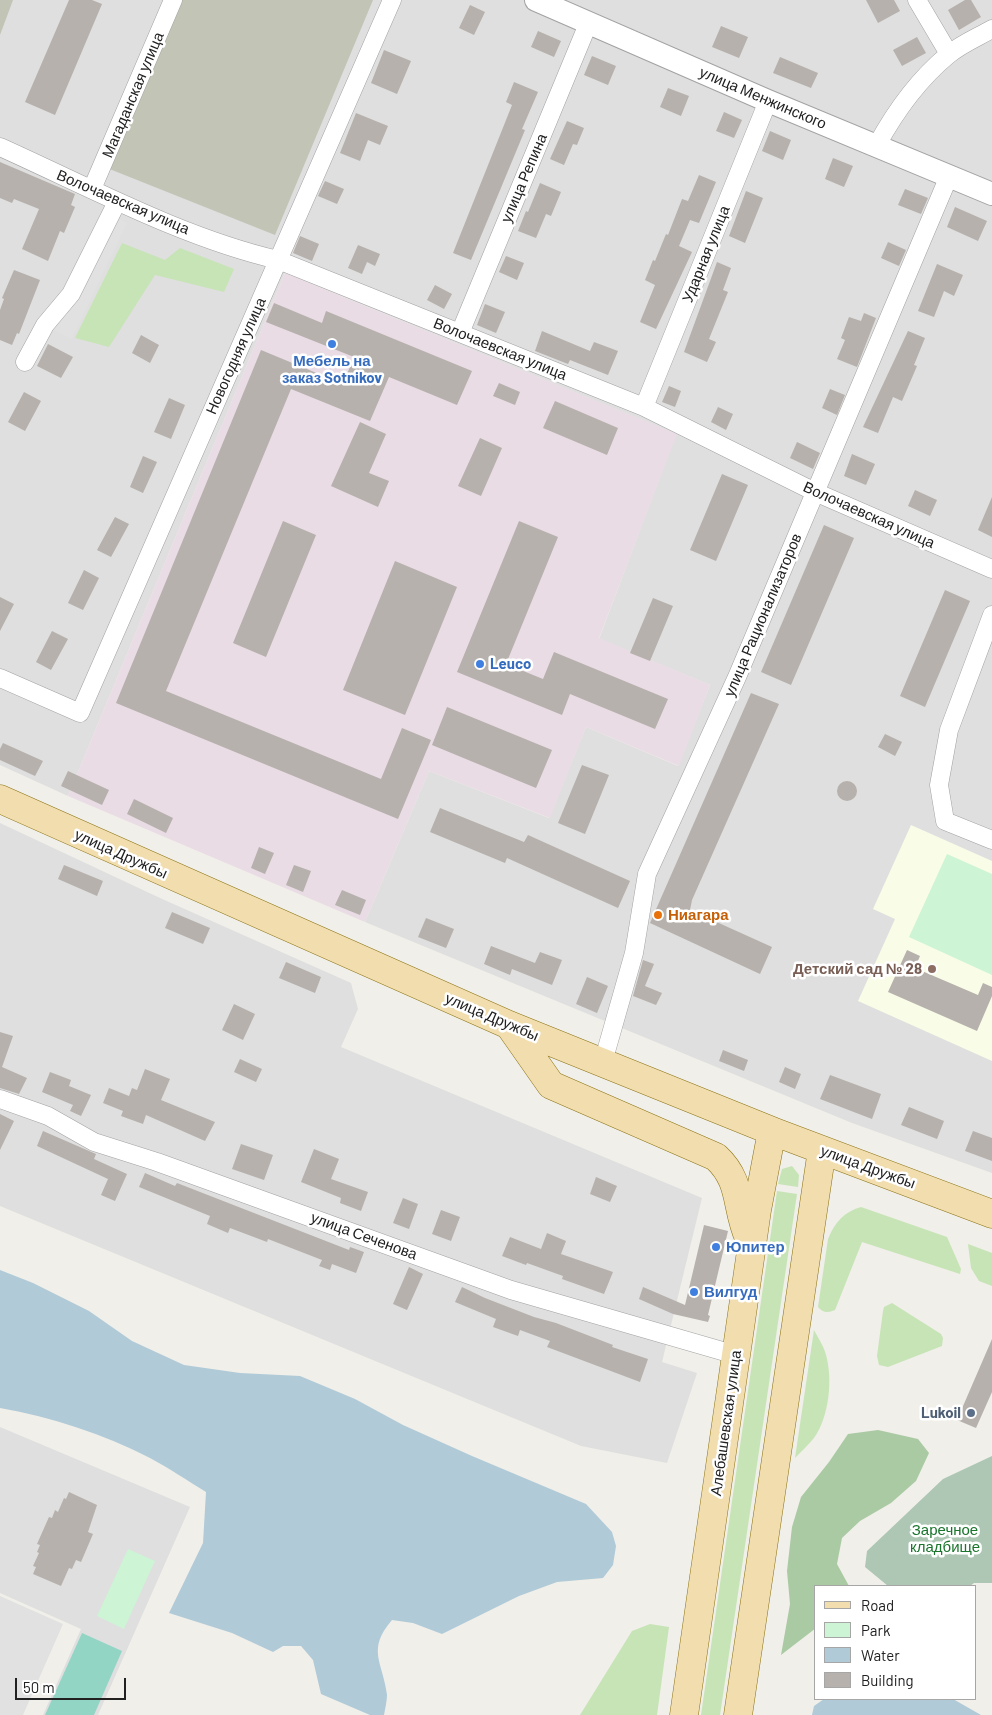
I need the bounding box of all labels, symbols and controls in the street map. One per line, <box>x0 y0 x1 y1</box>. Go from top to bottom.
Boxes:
street label: Магаданская улица <box>98 29 168 161</box>
street label: улица Менжинского <box>697 63 829 133</box>
street label: улица Репина <box>497 131 551 225</box>
street label: Волочаевская улица <box>54 166 192 238</box>
street label: Ударная улица <box>678 203 734 305</box>
street label: Новогодняя улица <box>202 295 270 417</box>
street label: Волочаевская улица <box>431 314 569 384</box>
marker: Мебель на заказ Sotnikov <box>326 338 338 350</box>
place label: Мебель на заказ Sotnikov <box>282 352 382 387</box>
street label: Волочаевская улица <box>800 478 938 552</box>
street label: улица Рационализаторов <box>720 531 806 699</box>
place label: Leuco <box>490 655 531 673</box>
marker: Leuco <box>474 658 486 670</box>
street label: улица Дружбы <box>72 825 170 883</box>
place label: Ниагара <box>668 906 728 924</box>
marker: Ниагара <box>652 909 664 921</box>
place label: Детский сад № 28 <box>793 960 922 978</box>
marker: Детский сад № 28 <box>926 963 938 975</box>
street label: улица Дружбы <box>443 989 541 1045</box>
street label: улица Дружбы <box>818 1141 918 1193</box>
street label: улица Сеченова <box>308 1208 420 1264</box>
place label: Юпитер <box>726 1238 785 1256</box>
marker: Юпитер <box>710 1241 722 1253</box>
place label: Вилгуд <box>704 1283 757 1301</box>
marker: Вилгуд <box>688 1286 700 1298</box>
street label: Алебашевская улица <box>707 1349 745 1497</box>
place label: Lukoil <box>921 1404 961 1422</box>
marker: Lukoil <box>965 1407 977 1419</box>
park label: Заречное кладбище <box>910 1521 980 1556</box>
legend <box>814 1585 977 1700</box>
text: Road <box>861 1596 894 1614</box>
text: Park <box>861 1621 890 1639</box>
text: Water <box>861 1646 900 1664</box>
scale bar <box>18 1668 129 1700</box>
text: Building <box>861 1671 914 1689</box>
text: 50 m <box>23 1678 55 1696</box>

